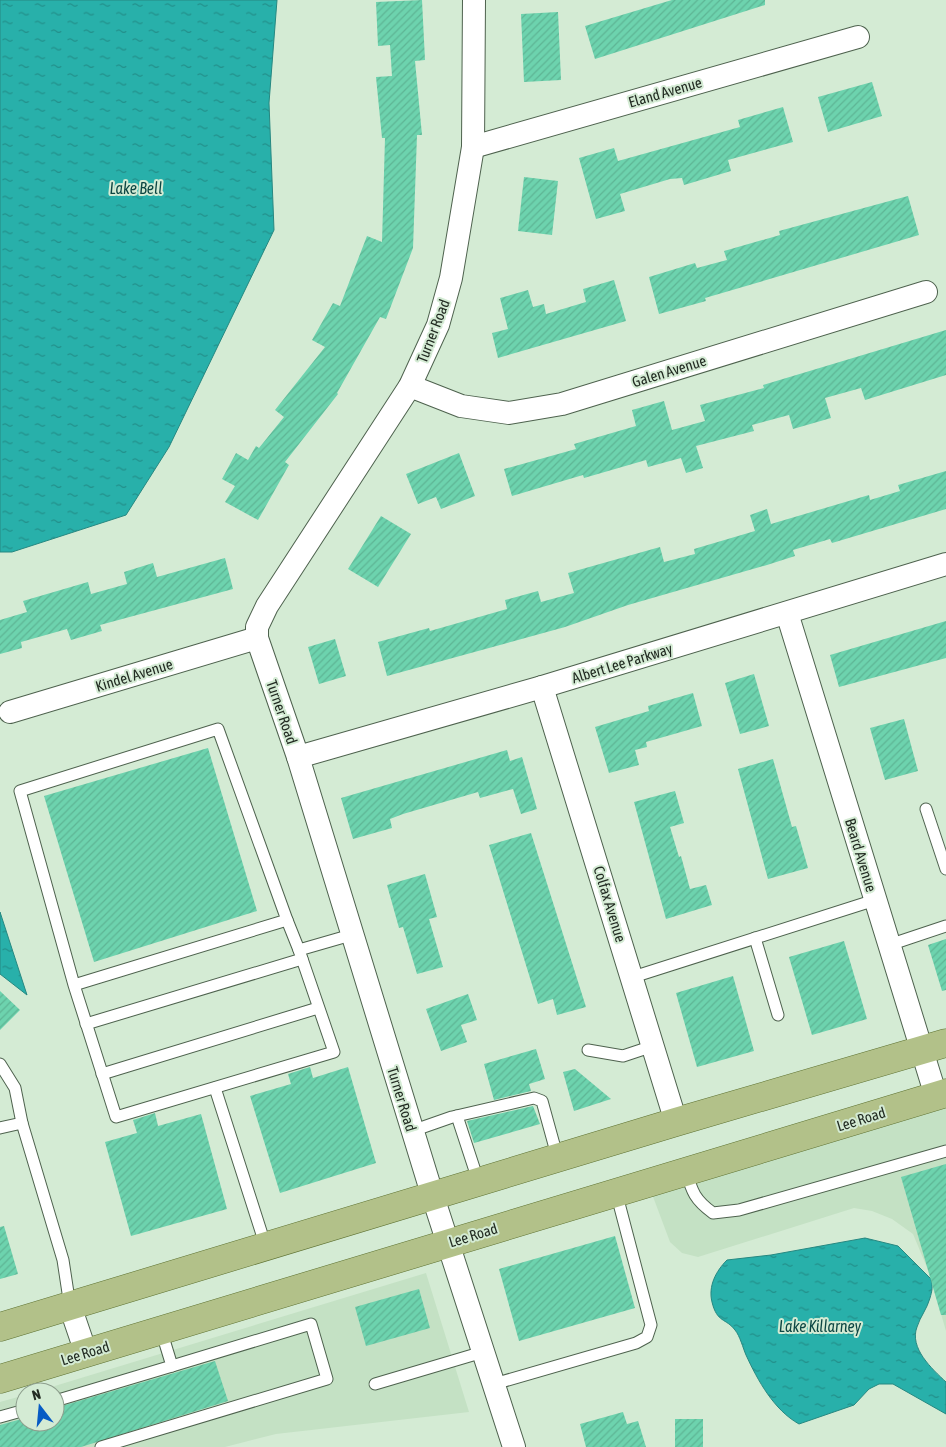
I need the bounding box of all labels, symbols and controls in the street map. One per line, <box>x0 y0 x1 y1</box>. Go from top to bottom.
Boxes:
street label: Eland Avenue <box>626 73 704 111</box>
water label: Lake Bell <box>109 179 163 197</box>
street label: Turner Road <box>413 297 453 365</box>
street label: Galen Avenue <box>630 352 708 390</box>
street label: Albert Lee Parkway <box>570 640 674 686</box>
street label: Kindel Avenue <box>93 655 175 695</box>
street label: Turner Road <box>263 678 301 746</box>
street label: Beard Avenue <box>842 816 880 894</box>
street label: Colfax Avenue <box>590 864 630 944</box>
street label: Turner Road <box>384 1065 420 1133</box>
street label: Lee Road <box>835 1104 887 1134</box>
street label: Lee Road <box>447 1220 499 1250</box>
water label: Lake Killarney <box>779 1317 862 1336</box>
street label: Lee Road <box>59 1338 111 1368</box>
north arrow <box>15 1382 65 1432</box>
text: N <box>30 1386 43 1403</box>

